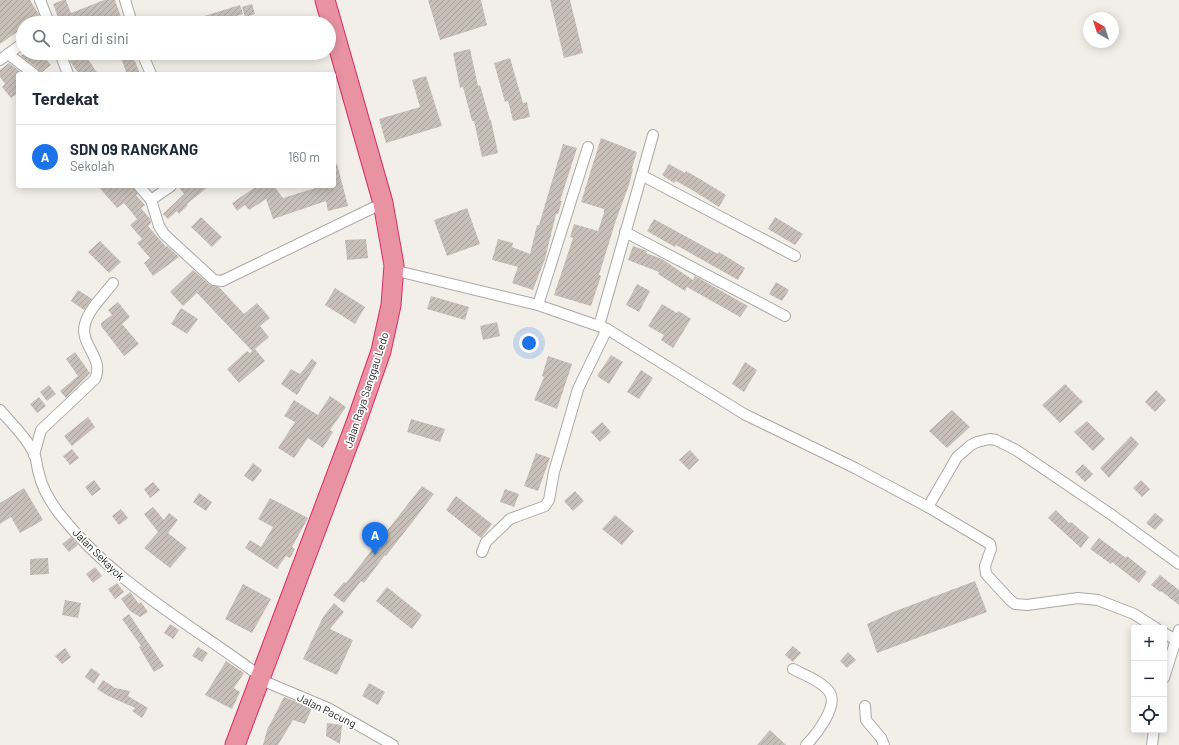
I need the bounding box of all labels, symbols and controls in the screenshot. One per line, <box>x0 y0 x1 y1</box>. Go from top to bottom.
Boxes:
north arrow <box>1083 12 1119 48</box>
search box <box>16 16 336 60</box>
icon: search <box>30 27 52 49</box>
text: Cari di sini <box>62 29 129 47</box>
text: Terdekat <box>32 88 99 108</box>
text: SDN 09 RANGKANG <box>70 140 198 158</box>
text: A <box>41 149 49 165</box>
text: 160 m <box>288 149 320 165</box>
text: Sekolah <box>70 158 115 174</box>
street label: Jalan Raya Sanggau Ledo <box>341 331 391 449</box>
your location <box>519 333 539 353</box>
pin: A <box>362 522 388 555</box>
street label: Jalan Sekayok <box>70 525 128 583</box>
map controls <box>1131 625 1167 733</box>
button: + <box>1131 625 1167 661</box>
button: − <box>1131 661 1167 697</box>
street label: Jalan Pacung <box>295 690 359 730</box>
button: locate <box>1131 697 1167 733</box>

